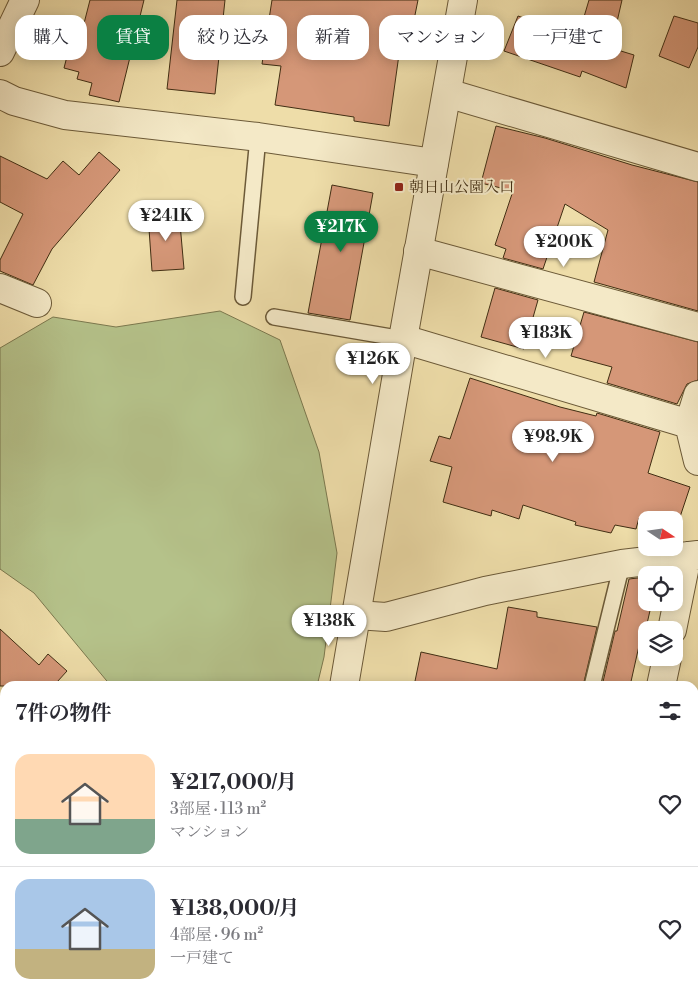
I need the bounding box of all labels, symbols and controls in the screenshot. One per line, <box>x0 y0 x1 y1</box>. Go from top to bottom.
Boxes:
chip: 購入 <box>15 15 87 60</box>
chip: 賃貸 <box>97 15 169 60</box>
chip: 絞り込み <box>179 15 287 60</box>
chip: 新着 <box>297 15 369 60</box>
chip: マンション <box>379 15 504 60</box>
chip: 一戸建て <box>514 15 622 60</box>
place label: 朝日山公園入口 <box>409 178 514 197</box>
marker: 朝日山公園入口 <box>393 181 405 193</box>
pin: ¥241K <box>131 200 201 242</box>
text: ¥241K <box>139 206 193 226</box>
pin: ¥217K <box>306 210 376 253</box>
text: ¥217K <box>315 217 367 237</box>
pin: ¥200K <box>529 226 599 268</box>
text: ¥200K <box>535 232 593 252</box>
pin: ¥183K <box>511 316 581 359</box>
text: ¥183K <box>520 323 572 343</box>
pin: ¥126K <box>338 342 408 385</box>
text: ¥126K <box>346 349 400 369</box>
pin: ¥98.9K <box>512 420 594 463</box>
text: ¥98.9K <box>523 427 583 447</box>
north arrow <box>638 511 682 556</box>
map controls <box>638 511 683 666</box>
button: locate <box>638 566 683 611</box>
pin: ¥138K <box>294 604 364 647</box>
text: ¥138K <box>303 611 355 631</box>
button: layers <box>638 621 683 666</box>
icon: filters <box>656 697 684 725</box>
text: 7件の物件 <box>15 701 111 727</box>
text: ¥217,000/月 <box>170 770 297 796</box>
icon: home <box>55 774 115 834</box>
icon: heart <box>656 790 684 818</box>
text: 3部屋 · 113 m² <box>170 799 266 819</box>
text: マンション <box>170 822 249 842</box>
text: ¥138,000/月 <box>170 896 299 922</box>
icon: home <box>55 899 115 959</box>
icon: heart <box>656 915 684 943</box>
text: 4部屋 · 96 m² <box>170 925 263 945</box>
text: 一戸建て <box>170 948 234 968</box>

